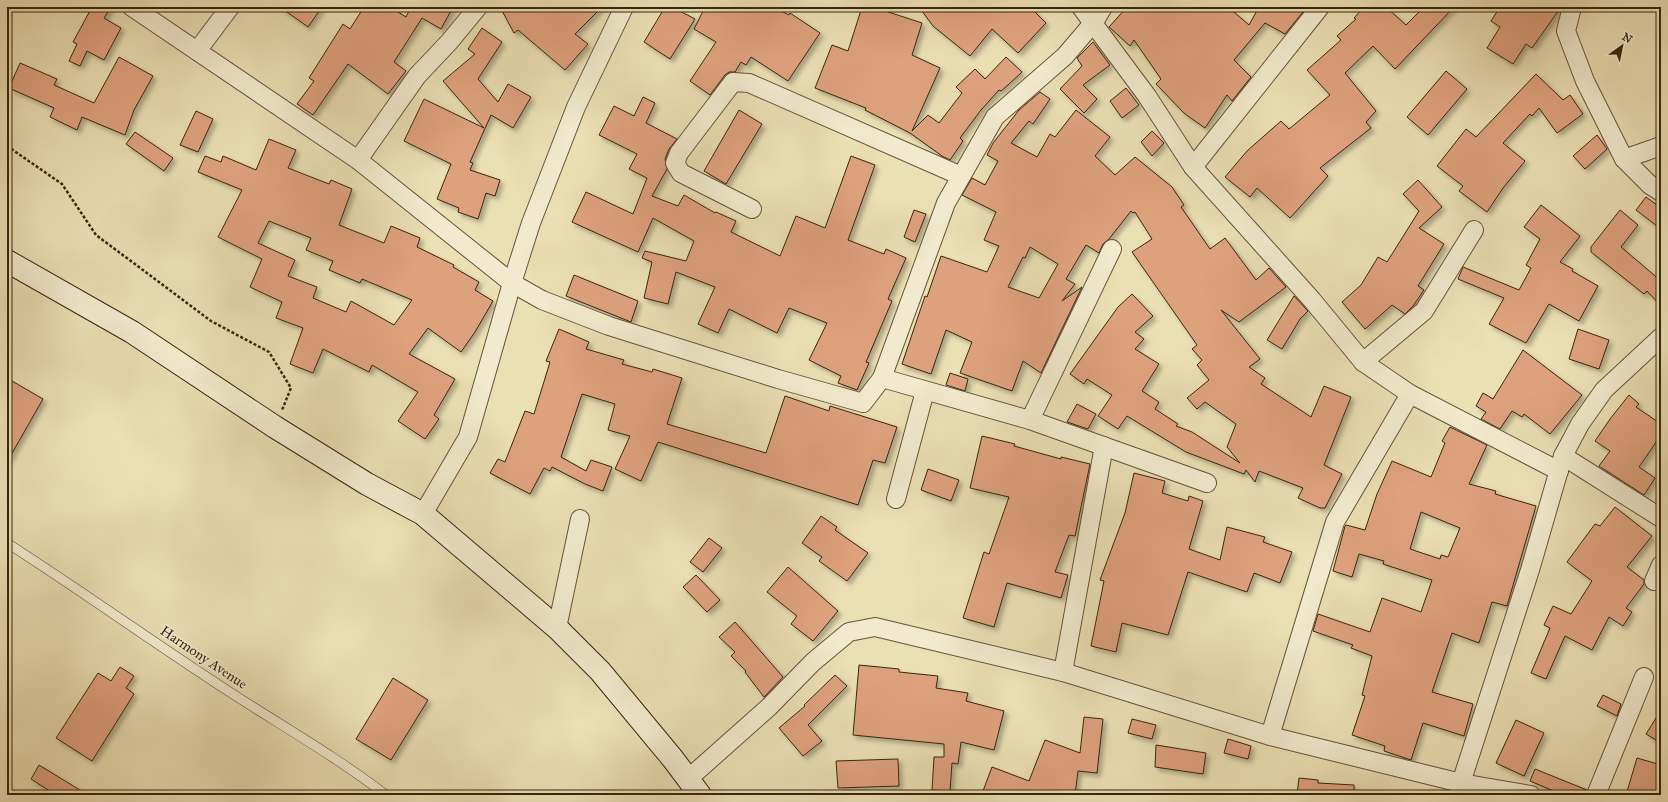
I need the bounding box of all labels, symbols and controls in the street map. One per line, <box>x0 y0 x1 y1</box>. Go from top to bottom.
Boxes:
north arrow <box>1602 26 1642 66</box>
text: N <box>1620 30 1635 46</box>
street label: Harmony Avenue <box>157 622 251 693</box>

